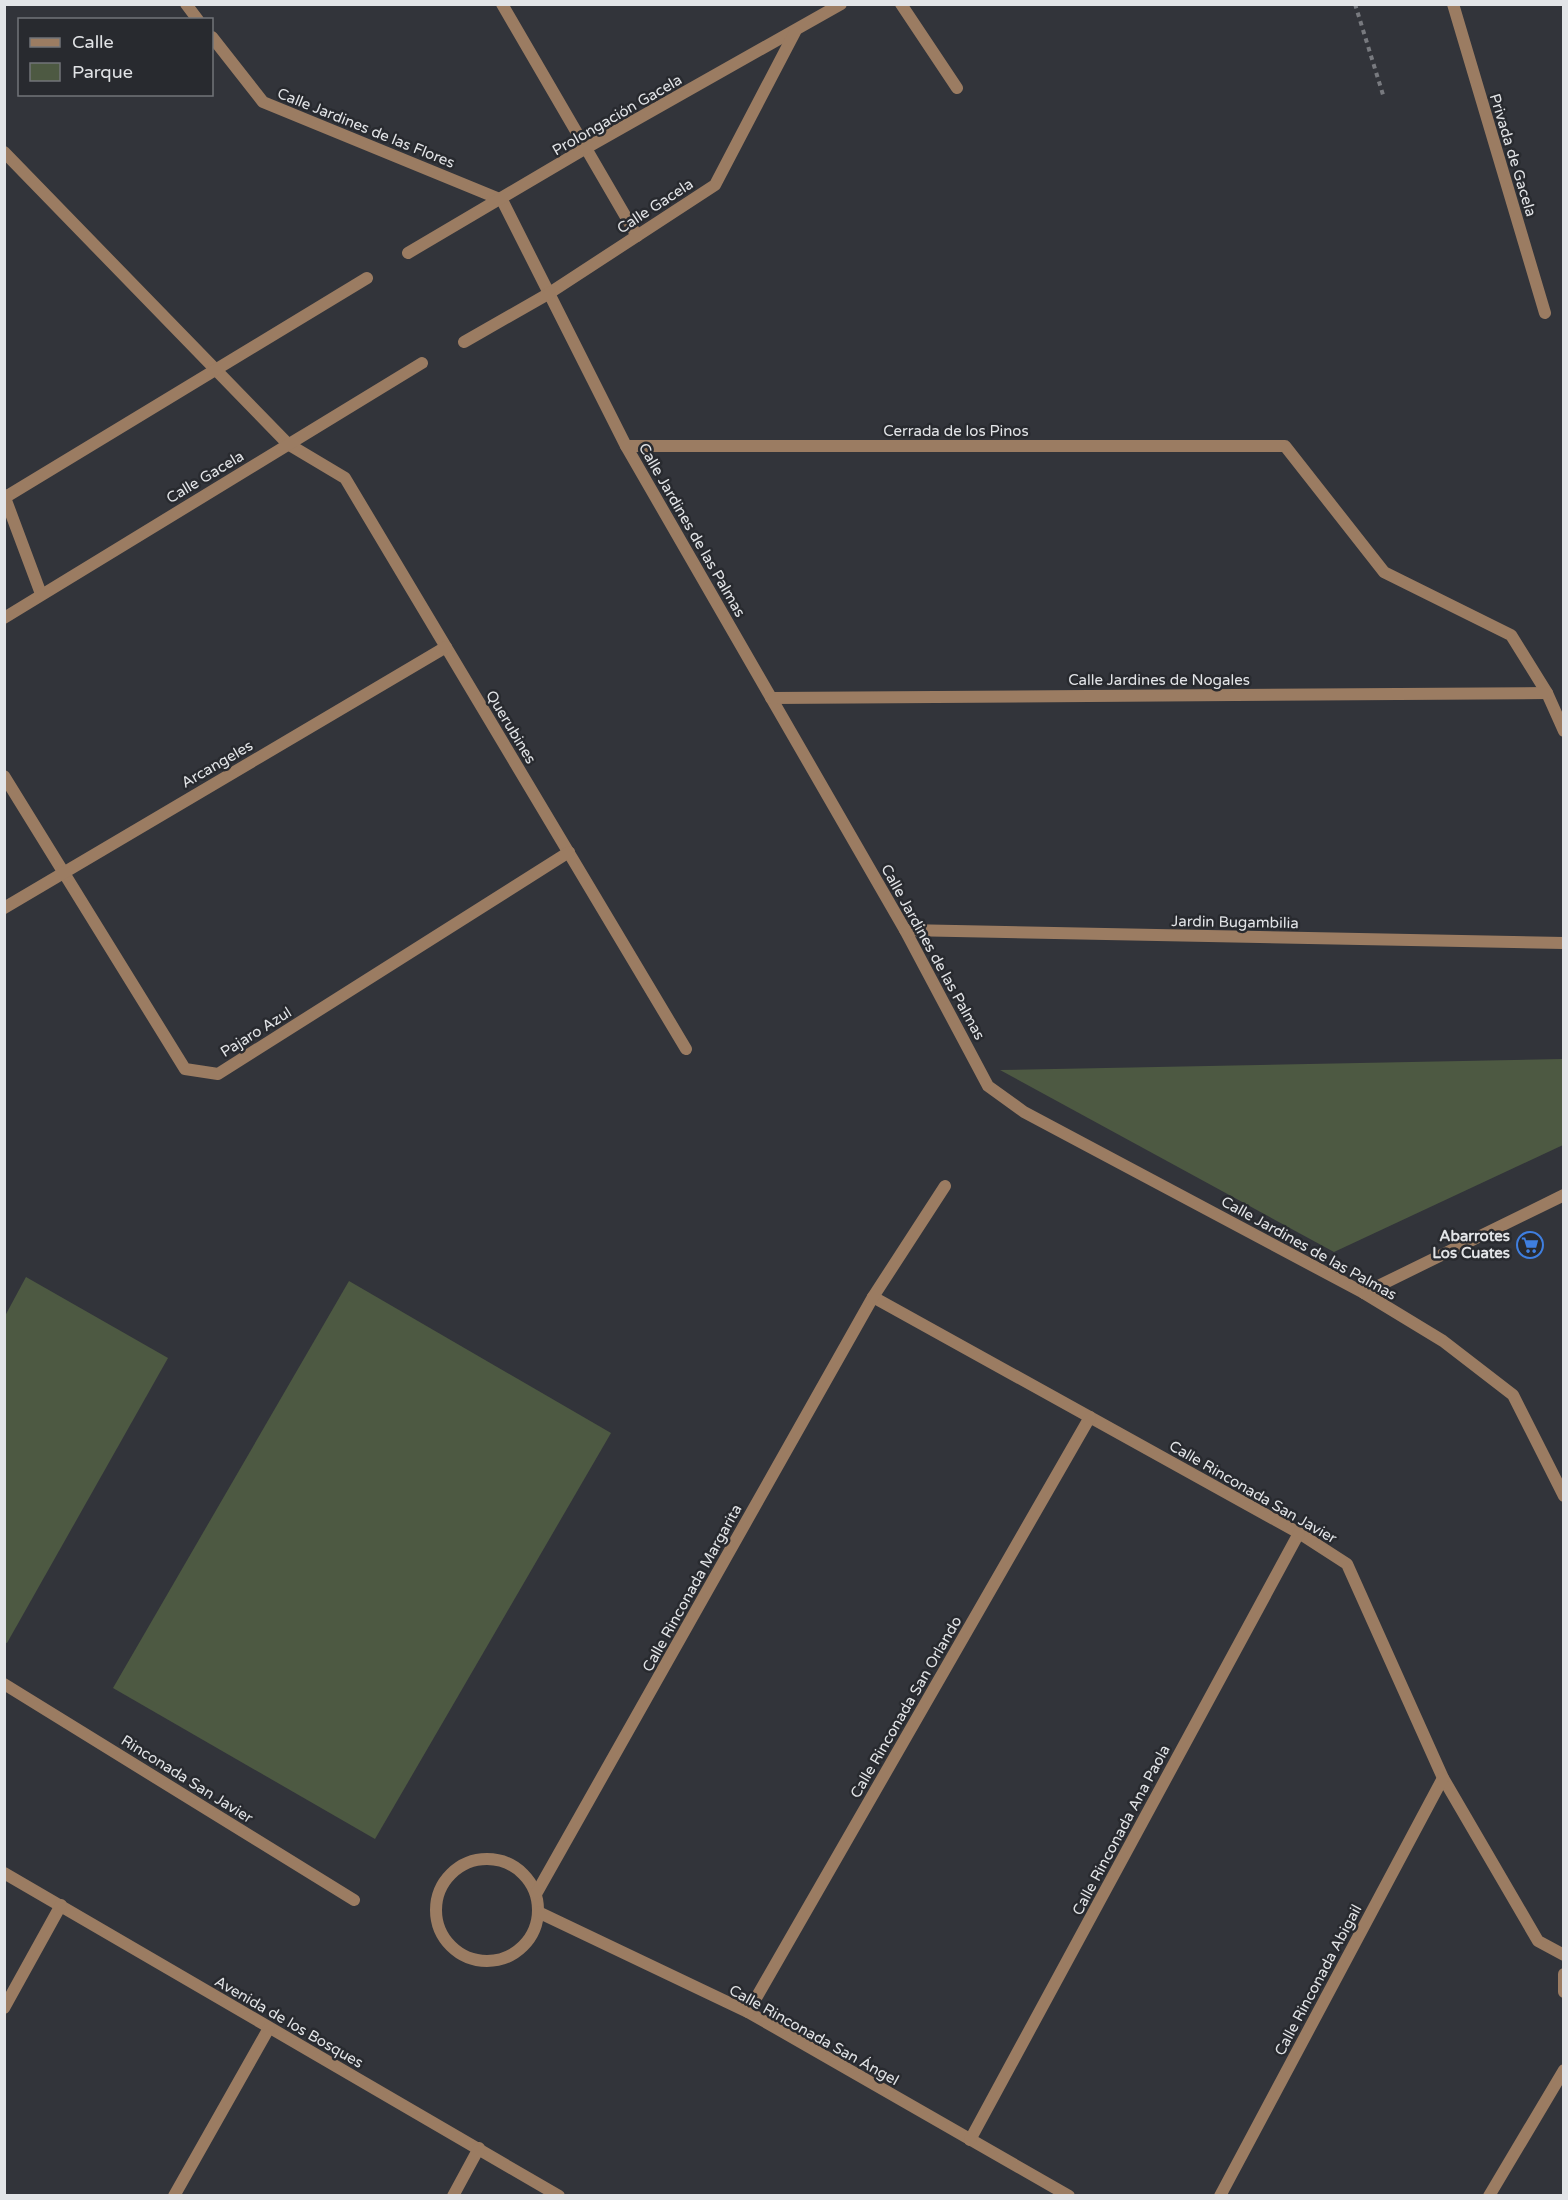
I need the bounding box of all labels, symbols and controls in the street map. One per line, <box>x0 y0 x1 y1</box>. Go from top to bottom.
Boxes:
legend <box>18 18 213 96</box>
text: Calle <box>72 31 114 53</box>
text: Parque <box>72 61 133 83</box>
street label: Prolongación Gacela <box>549 71 685 159</box>
street label: Calle Jardines de las Flores <box>275 84 457 172</box>
street label: Privada de Gacela <box>1486 91 1540 219</box>
street label: Calle Gacela <box>614 175 696 237</box>
street label: Cerrada de los Pinos <box>883 422 1029 440</box>
street label: Calle Jardines de las Palmas <box>635 440 749 620</box>
street label: Calle Gacela <box>163 447 247 507</box>
street label: Calle Jardines de Nogales <box>1068 671 1250 689</box>
street label: Querubines <box>482 687 540 767</box>
street label: Arcangeles <box>178 736 256 792</box>
street label: Calle Jardines de las Palmas <box>877 861 989 1043</box>
street label: Jardin Bugambilia <box>1171 912 1299 932</box>
street label: Pajaro Azul <box>217 1003 295 1061</box>
street label: Calle Jardines de las Palmas <box>1218 1192 1400 1304</box>
place label: Abarrotes Los Cuates <box>1432 1227 1510 1262</box>
supermarket icon: Abarrotes Los Cuates <box>1515 1230 1545 1260</box>
street label: Calle Rinconada San Javier <box>1166 1437 1340 1548</box>
street label: Calle Rinconada Margarita <box>638 1501 746 1675</box>
street label: Calle Rinconada San Orlando <box>846 1613 966 1801</box>
street label: Rinconada San Javier <box>118 1731 256 1827</box>
street label: Calle Rinconada Ana Paola <box>1068 1742 1174 1918</box>
street label: Calle Rinconada Abigail <box>1271 1901 1365 2059</box>
street label: Avenida de los Bosques <box>212 1972 366 2072</box>
street label: Calle Rinconada San Ángel <box>726 1981 902 2089</box>

